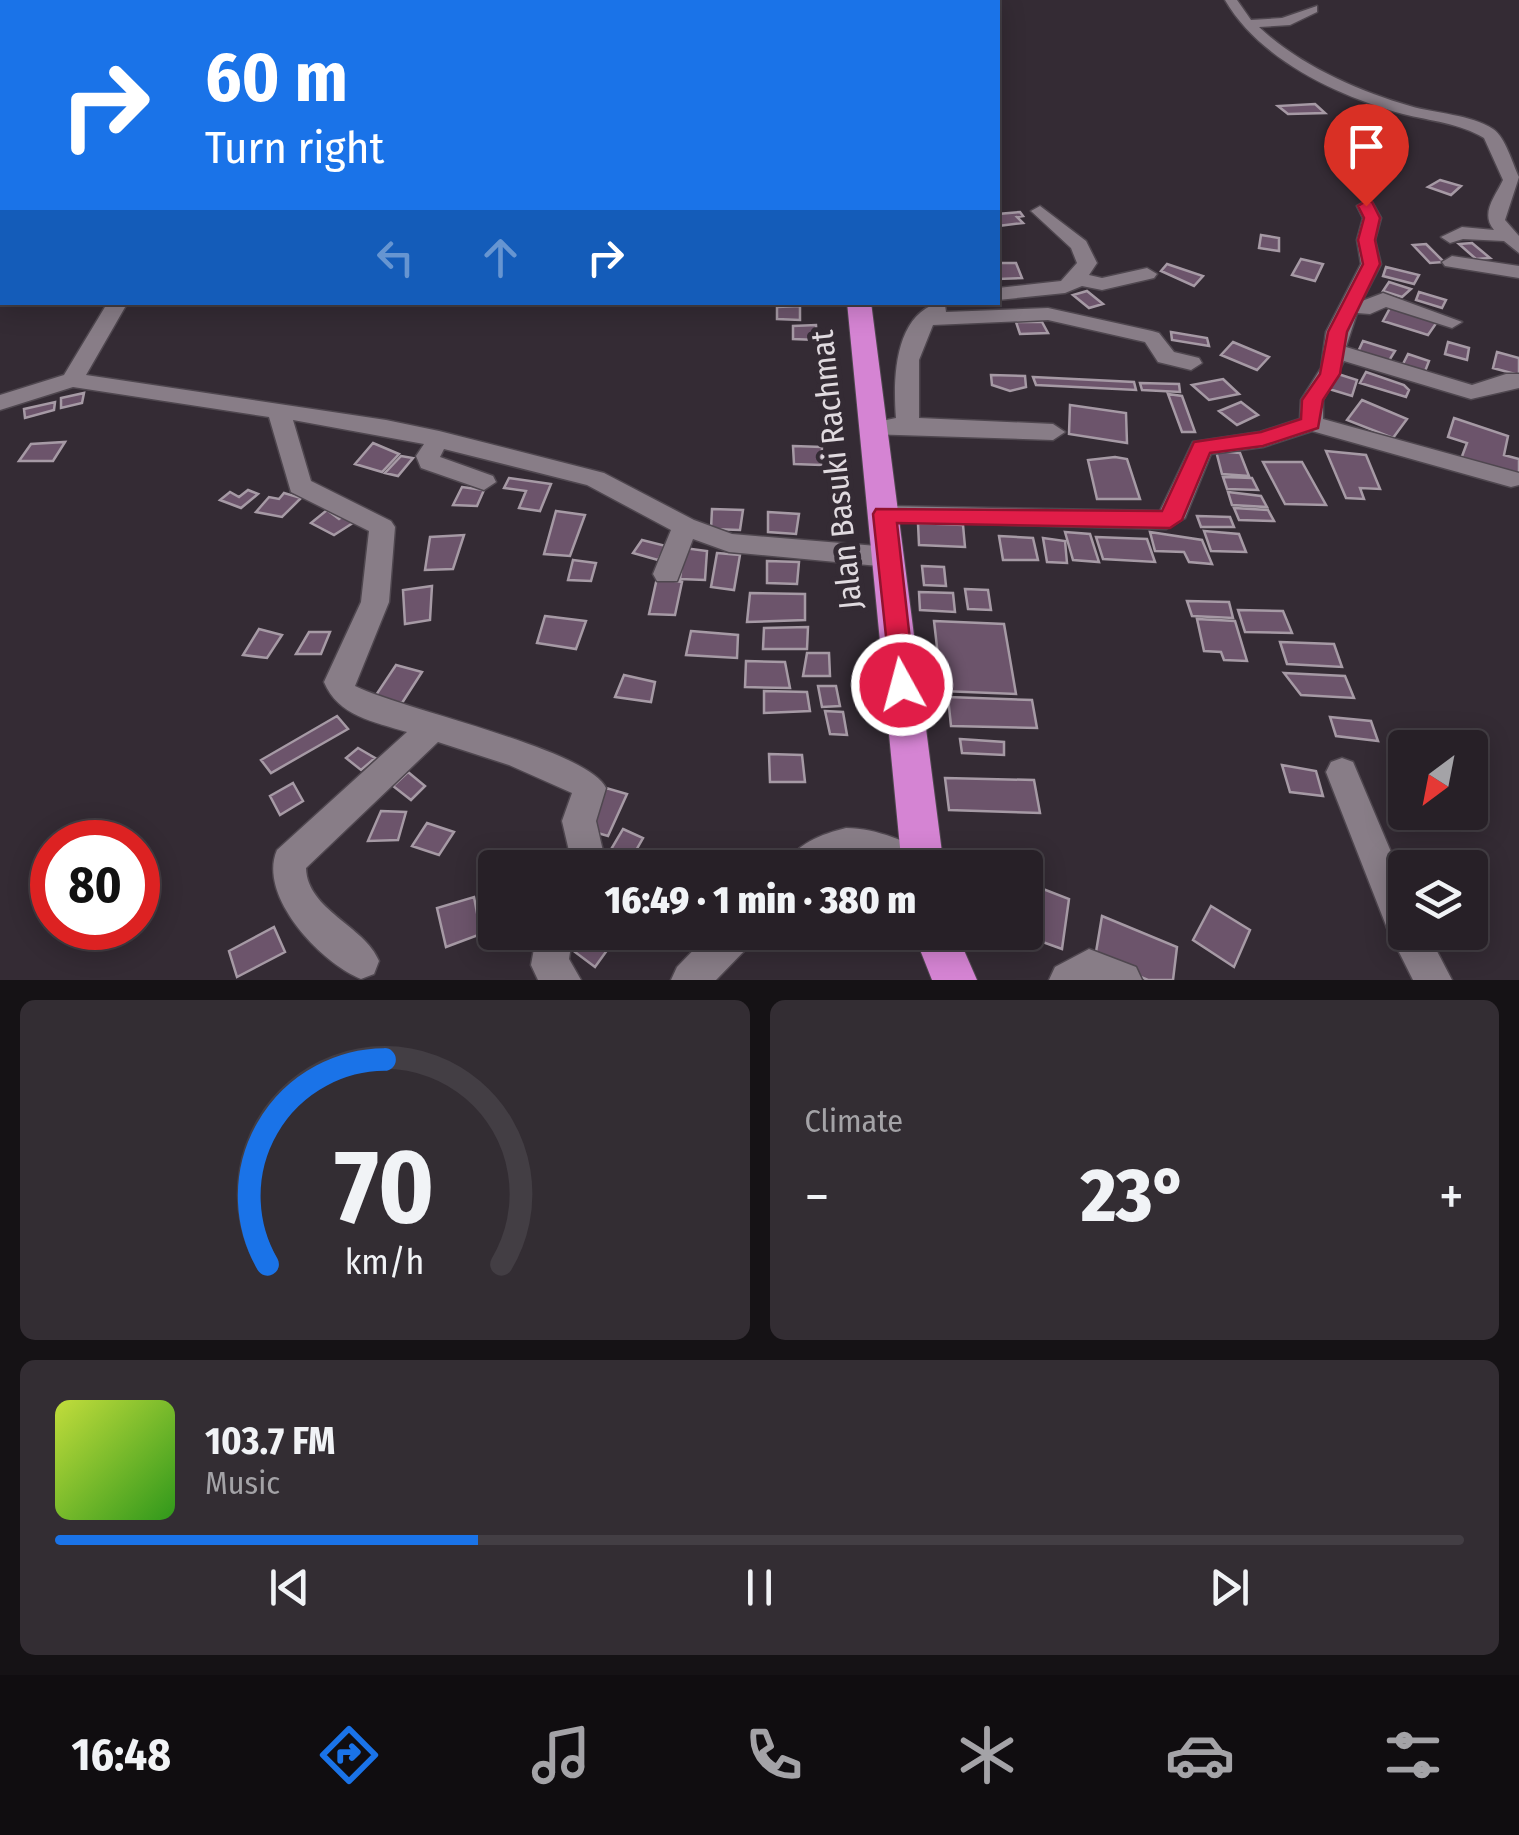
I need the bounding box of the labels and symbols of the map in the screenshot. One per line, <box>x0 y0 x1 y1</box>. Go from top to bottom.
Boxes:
pin <box>1324 104 1409 207</box>
street label: Jalan Basuki Rachmat <box>802 328 870 611</box>
position arrow <box>850 633 954 737</box>
north arrow <box>1388 730 1488 830</box>
speed limit sign: 80 <box>30 820 160 950</box>

